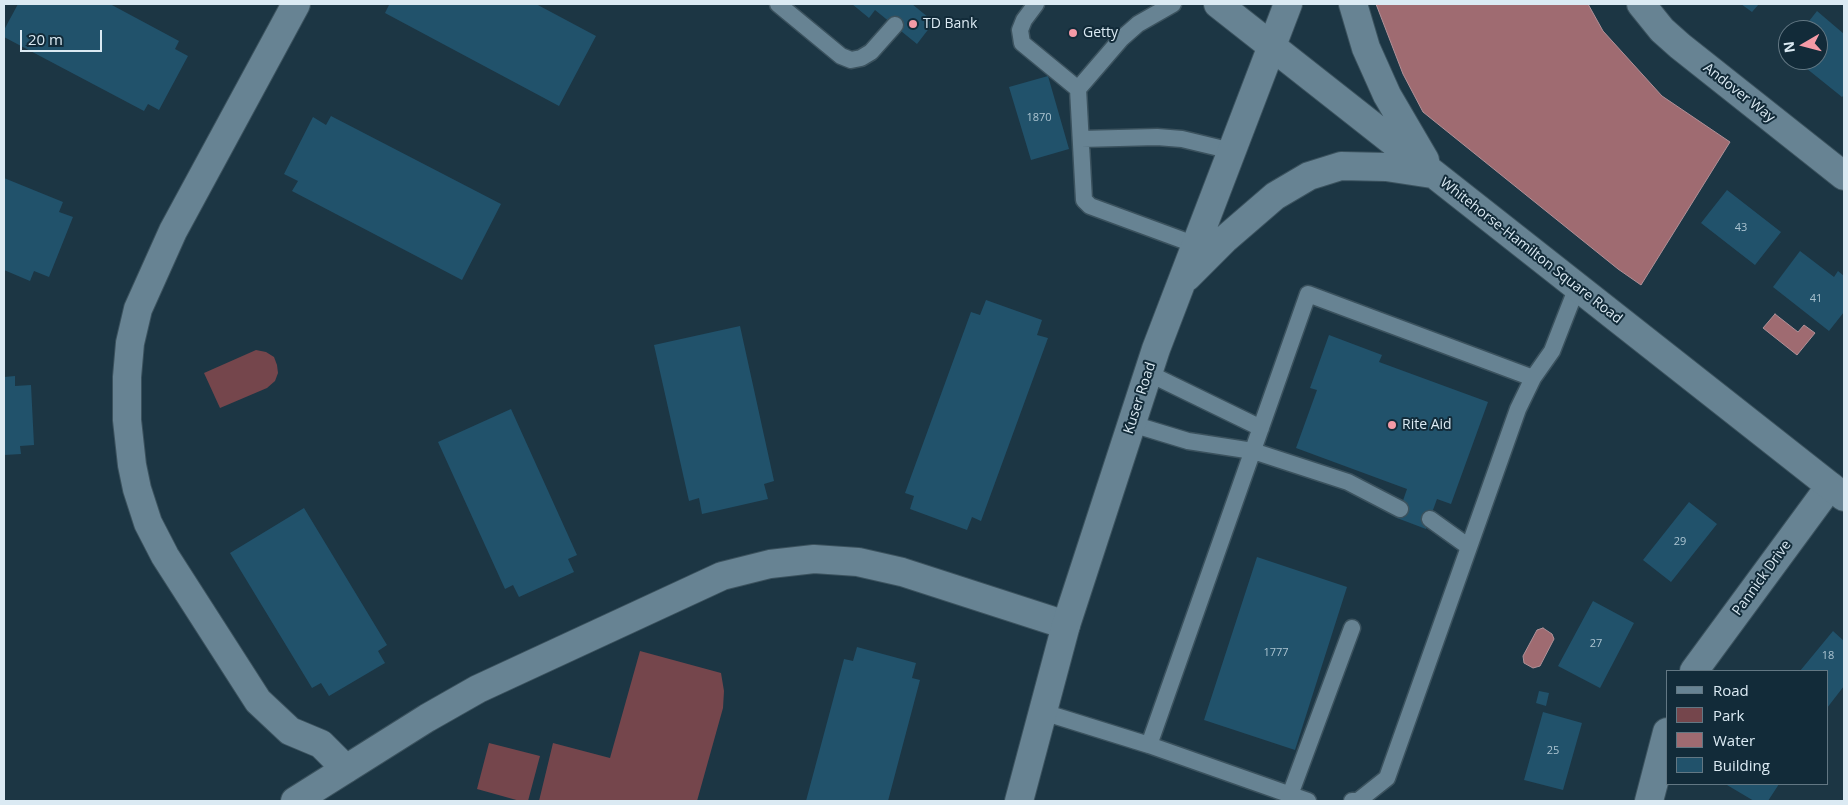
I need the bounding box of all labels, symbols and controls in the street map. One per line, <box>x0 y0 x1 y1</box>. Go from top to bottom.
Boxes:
place label: TD Bank <box>923 16 977 32</box>
marker: TD Bank <box>907 18 919 30</box>
scale bar <box>22 20 105 52</box>
north arrow <box>1778 20 1828 70</box>
place label: Getty <box>1083 25 1118 41</box>
marker: Getty <box>1067 27 1079 39</box>
text: 20 m <box>28 29 63 49</box>
text: N <box>1778 40 1799 54</box>
street label: Andover Way <box>1700 60 1778 126</box>
house number: 1870 <box>1026 111 1052 125</box>
street label: Whitehorse-Hamilton Square Road <box>1437 175 1625 327</box>
house number: 43 <box>1735 221 1747 235</box>
house number: 41 <box>1810 292 1822 306</box>
street label: Kuser Road <box>1121 360 1159 436</box>
place label: Rite Aid <box>1402 417 1452 433</box>
marker: Rite Aid <box>1386 419 1398 431</box>
house number: 29 <box>1674 535 1686 549</box>
street label: Pannick Drive <box>1729 537 1795 619</box>
house number: 27 <box>1590 637 1602 651</box>
house number: 1777 <box>1263 646 1289 660</box>
house number: 18 <box>1822 649 1834 663</box>
legend <box>1666 670 1828 785</box>
text: Road <box>1713 680 1749 700</box>
text: Park <box>1713 705 1744 725</box>
text: Water <box>1713 730 1755 750</box>
house number: 25 <box>1547 744 1559 758</box>
text: Building <box>1713 755 1770 775</box>

